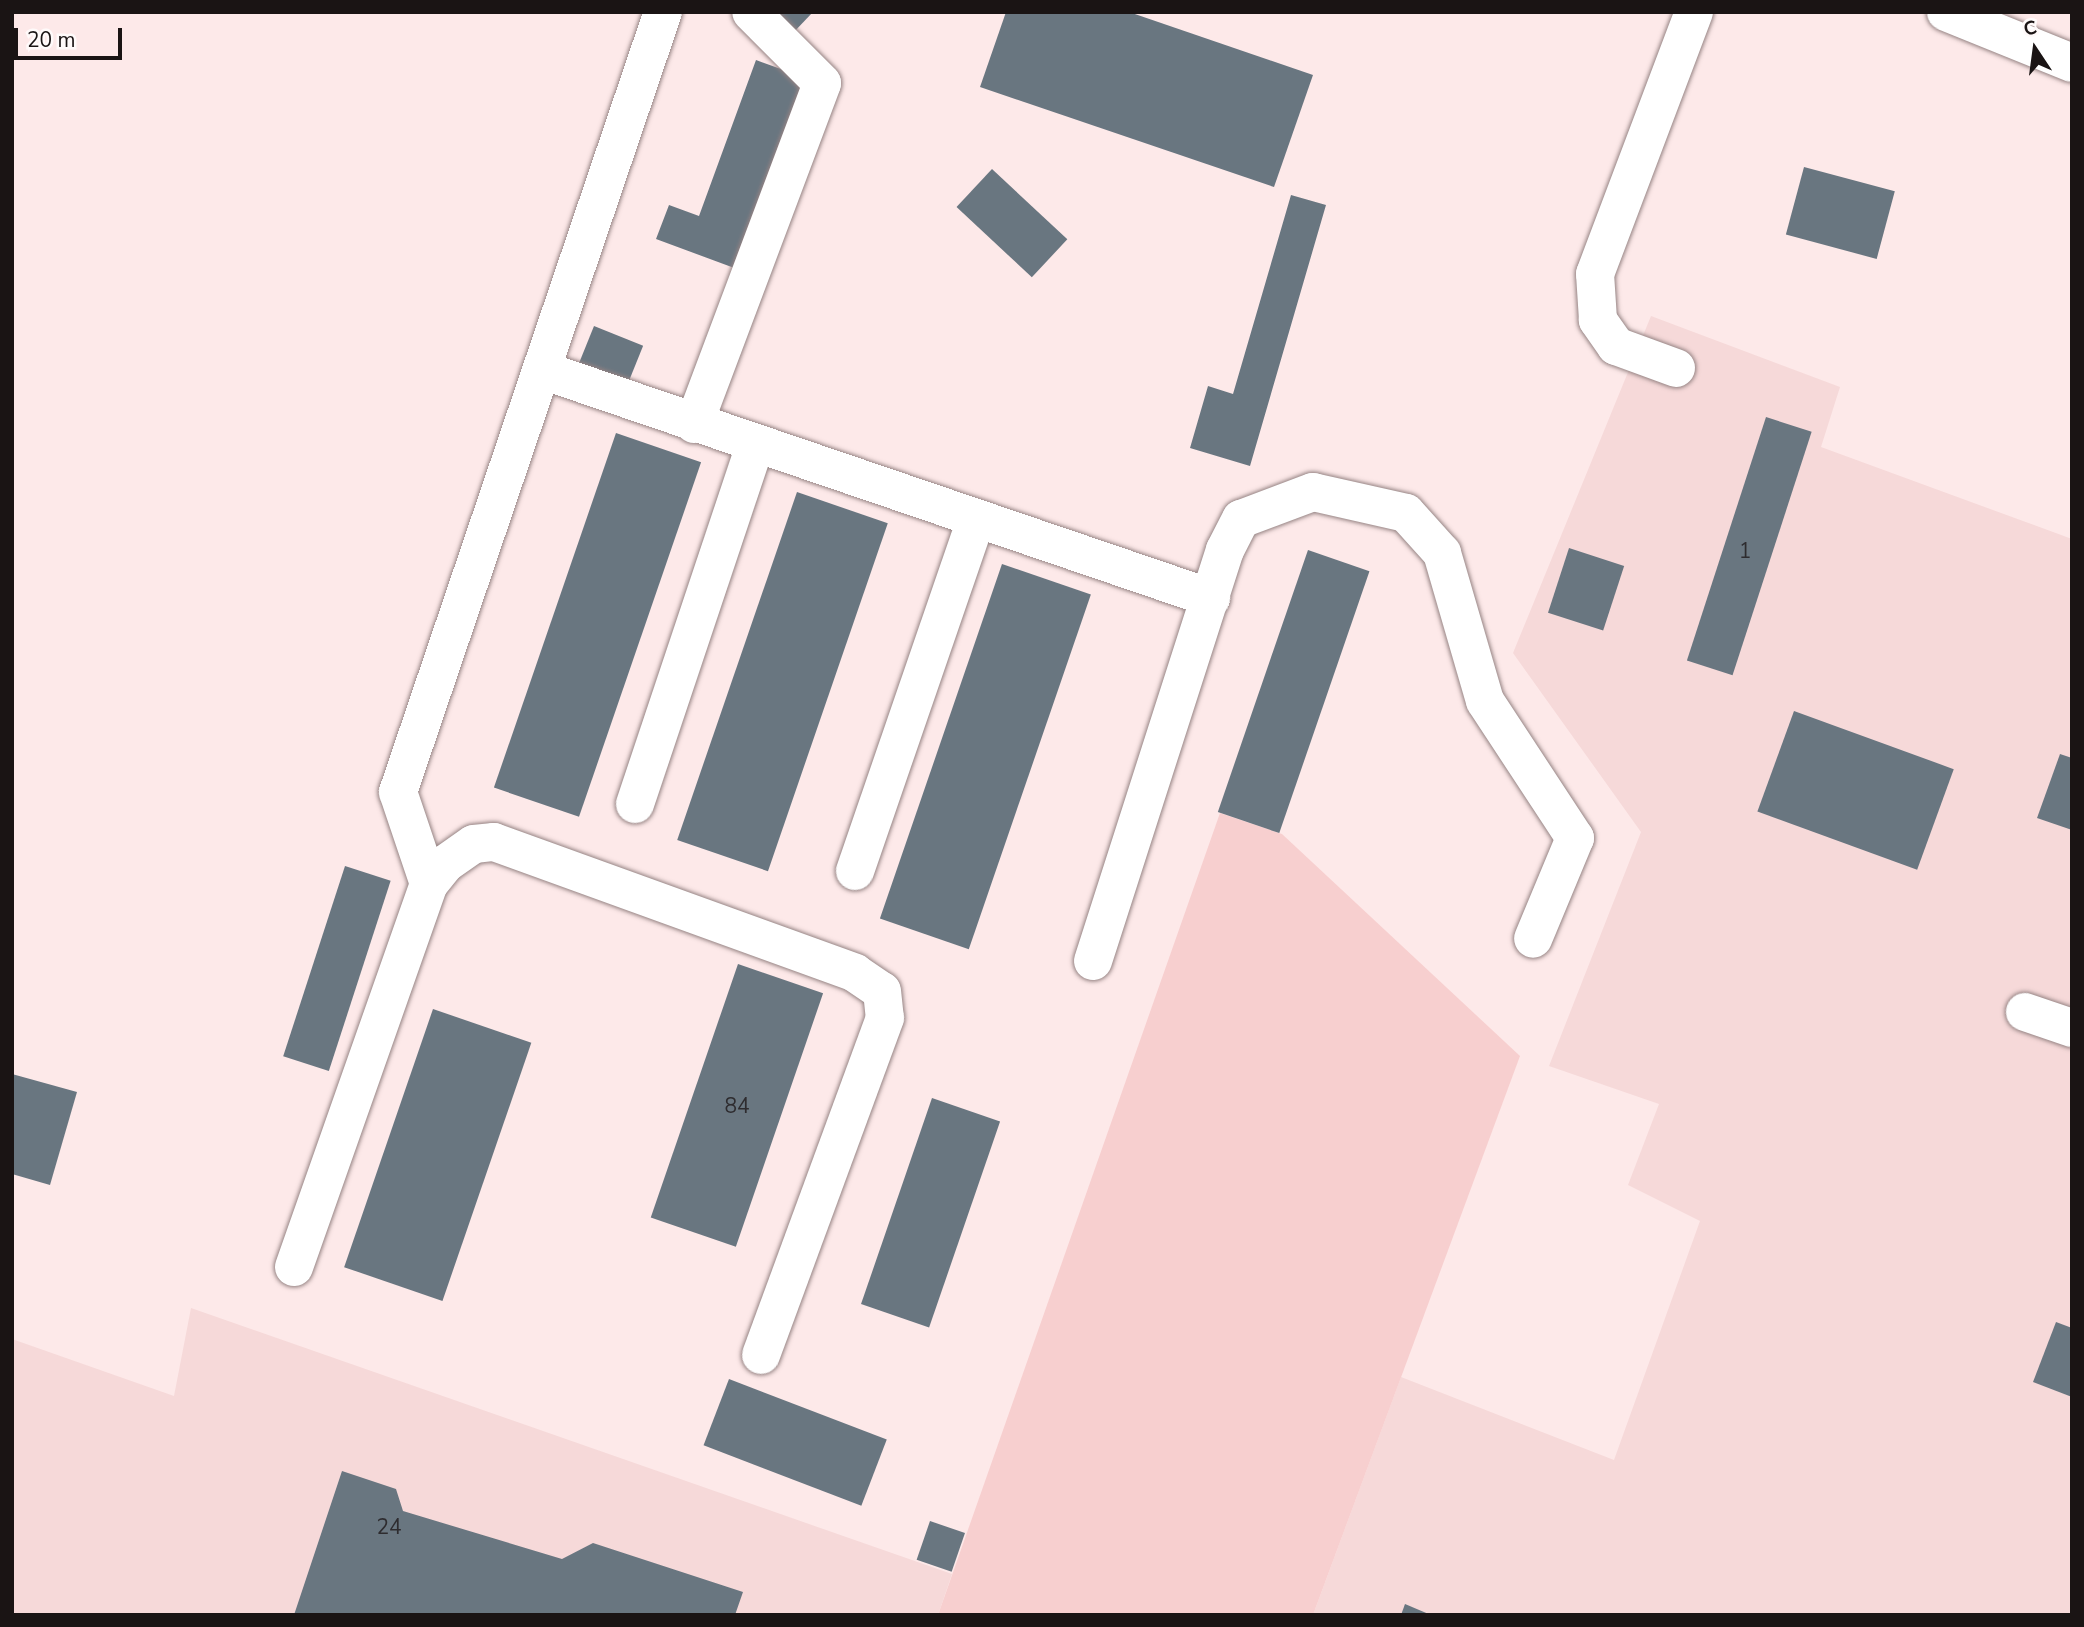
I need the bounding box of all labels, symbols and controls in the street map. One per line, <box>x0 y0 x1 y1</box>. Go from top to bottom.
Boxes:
scale bar <box>18 14 126 58</box>
north arrow <box>2000 14 2070 84</box>
text: С <box>2021 14 2039 43</box>
text: 20 m <box>27 26 76 54</box>
house number: 1 <box>1739 538 1751 564</box>
house number: 84 <box>724 1093 750 1119</box>
house number: 24 <box>376 1514 402 1540</box>

